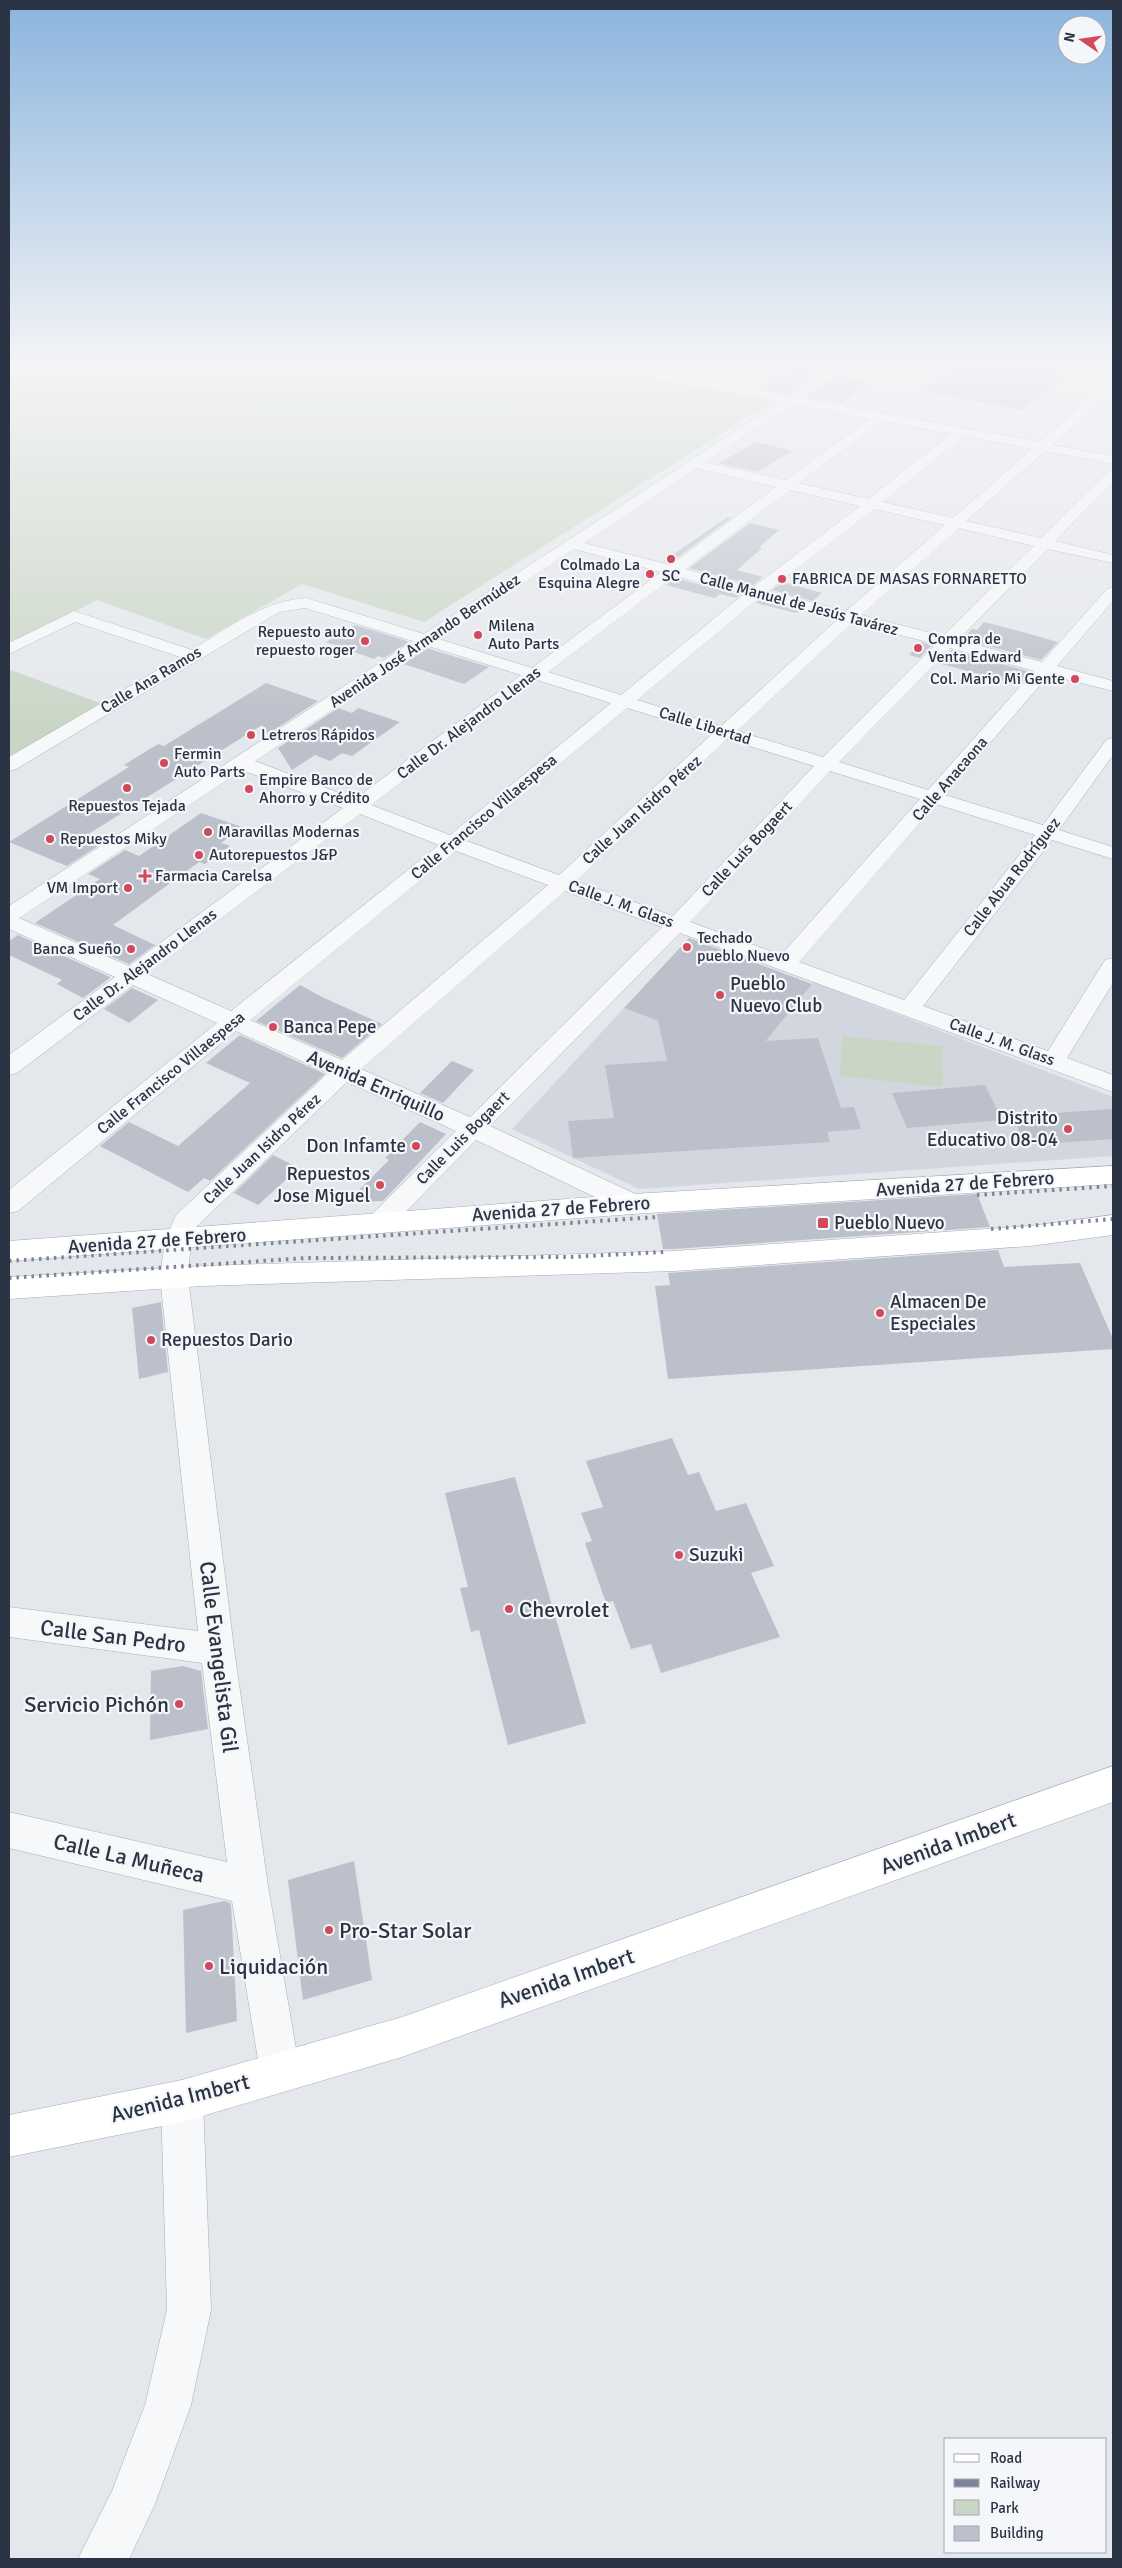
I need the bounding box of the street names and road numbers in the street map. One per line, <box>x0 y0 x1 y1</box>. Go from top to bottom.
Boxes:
street label: Calle Manuel de Jesús Tavárez <box>697 568 901 640</box>
street label: Avenida José Armando Bermúdez <box>326 569 524 713</box>
street label: Calle Ana Ramos <box>97 642 205 718</box>
street label: Calle Dr. Alejandro Llenas <box>393 662 545 784</box>
street label: Calle Libertad <box>656 702 754 750</box>
street label: Calle Anacaona <box>908 733 992 825</box>
street label: Calle Francisco Villaespesa <box>407 750 561 884</box>
street label: Calle Juan Isidro Pérez <box>578 751 706 869</box>
street label: Calle Luis Bogaert <box>697 797 797 901</box>
street label: Calle Abua Rodríguez <box>959 813 1065 941</box>
street label: Calle J. M. Glass <box>566 876 676 932</box>
street label: Calle Dr. Alejandro Llenas <box>69 904 221 1026</box>
street label: Calle Francisco Villaespesa <box>93 1007 249 1139</box>
street label: Calle J. M. Glass <box>947 1014 1057 1070</box>
street label: Avenida Enriquillo <box>303 1045 449 1127</box>
street label: Calle Luis Bogaert <box>412 1087 514 1189</box>
street label: Calle Juan Isidro Pérez <box>199 1089 325 1209</box>
street label: Avenida 27 de Febrero <box>875 1166 1055 1202</box>
street label: Avenida 27 de Febrero <box>471 1191 651 1227</box>
street label: Avenida 27 de Febrero <box>67 1223 247 1259</box>
street label: Calle Evangelista Gil <box>194 1560 244 1754</box>
street label: Calle San Pedro <box>39 1614 187 1658</box>
street label: Avenida Imbert <box>877 1806 1020 1880</box>
street label: Calle La Muñeca <box>51 1828 207 1888</box>
street label: Avenida Imbert <box>494 1942 638 2014</box>
street label: Avenida Imbert <box>108 2068 253 2128</box>

